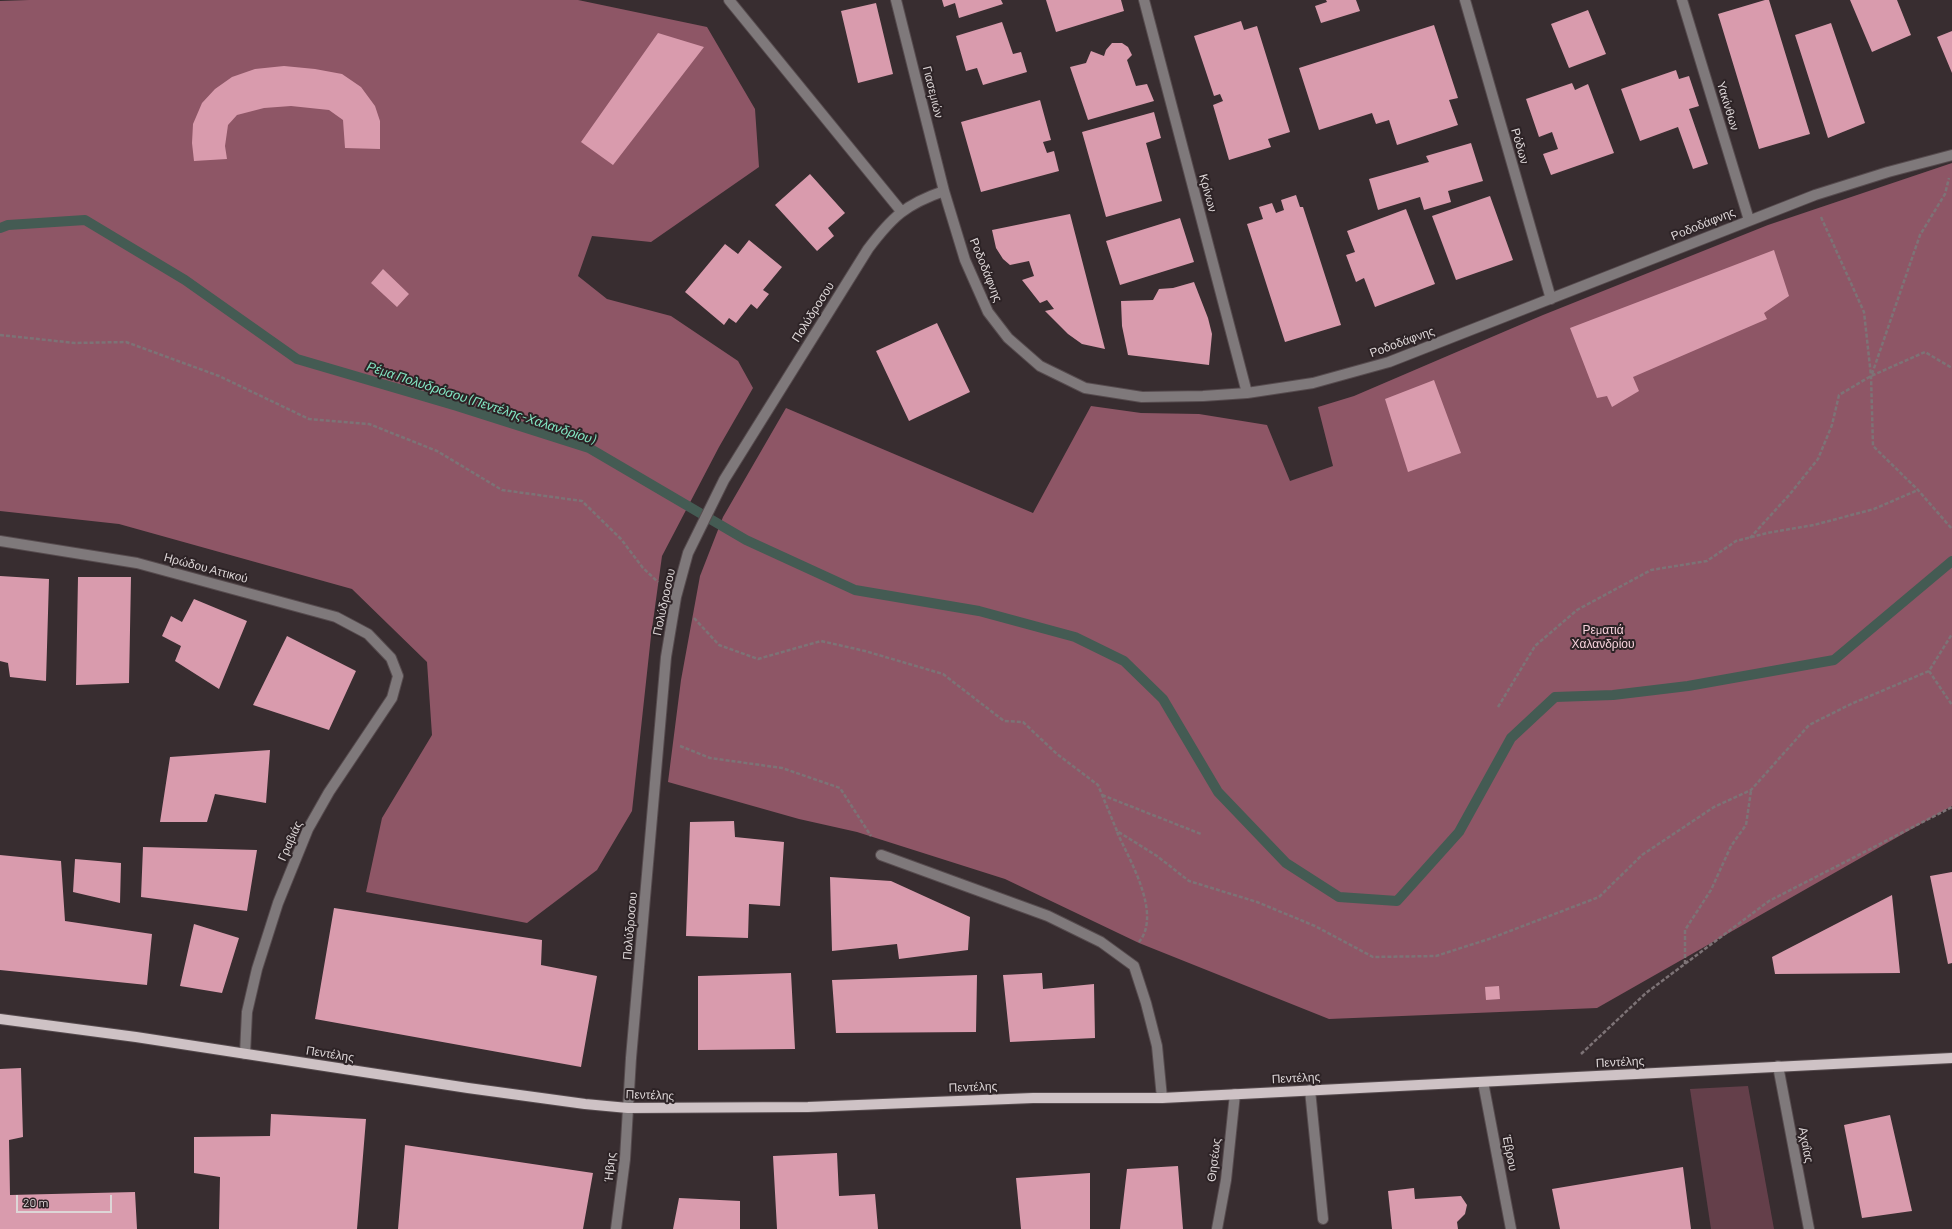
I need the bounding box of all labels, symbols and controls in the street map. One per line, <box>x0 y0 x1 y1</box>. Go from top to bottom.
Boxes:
street label: Γιασεμιών <box>920 65 946 119</box>
street label: Υακίνθων <box>1714 80 1742 132</box>
street label: Ρόδων <box>1508 126 1532 166</box>
street label: Κρίνων <box>1196 172 1220 214</box>
street label: Ροδοδάφνης <box>1669 205 1737 243</box>
street label: Ροδοδάφνης <box>967 236 1005 304</box>
street label: Πολύδροσου <box>789 279 837 345</box>
street label: Ροδοδάφνης <box>1368 324 1436 360</box>
water label: Ρέμα Πολυδρόσου (Πεντέλης-Χαλανδρίου) <box>365 359 597 447</box>
street label: Ηρώδου Αττικού <box>162 550 250 586</box>
street label: Πολύδροσου <box>650 567 678 637</box>
park label: Ρεματιά Χαλανδρίου <box>1571 623 1635 651</box>
street label: Γραβιάς <box>275 819 305 863</box>
street label: Πολύδροσου <box>620 891 640 961</box>
street label: Πεντέλης <box>305 1043 355 1065</box>
street label: Πεντέλης <box>1595 1054 1645 1070</box>
street label: Πεντέλης <box>1271 1070 1321 1086</box>
street label: Πεντέλης <box>948 1079 998 1095</box>
street label: Πεντέλης <box>625 1087 675 1103</box>
street label: Αχαΐας <box>1795 1126 1817 1164</box>
street label: Έβρου <box>1499 1134 1521 1172</box>
street label: Θησέως <box>1204 1137 1224 1183</box>
street label: Ήβης <box>601 1152 619 1182</box>
scale bar <box>18 1187 114 1213</box>
text: 20 m <box>23 1195 49 1209</box>

